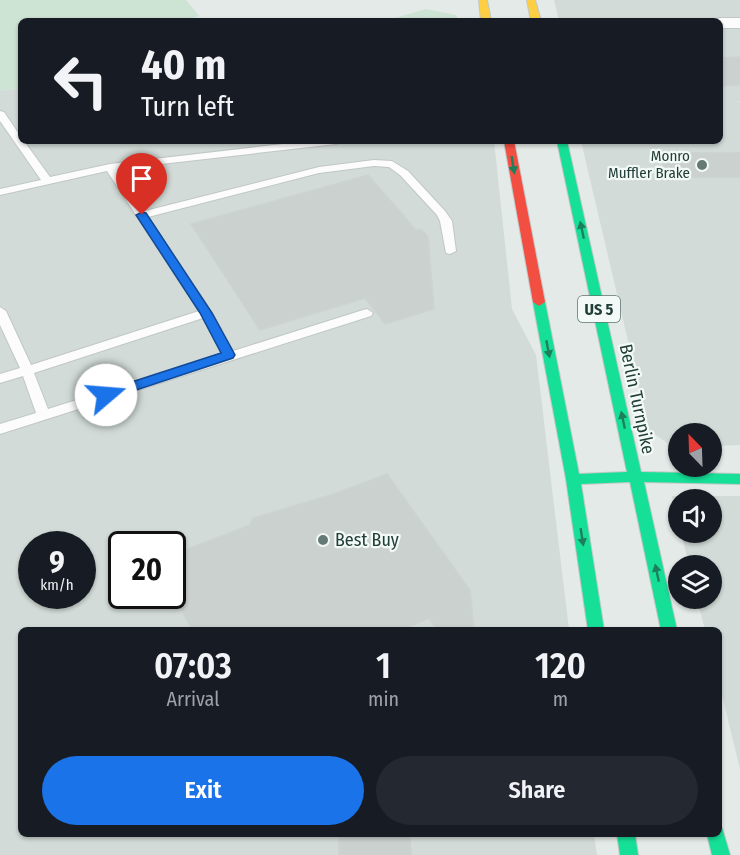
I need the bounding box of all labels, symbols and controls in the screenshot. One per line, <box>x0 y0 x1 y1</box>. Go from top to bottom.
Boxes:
text: 40 m <box>141 40 226 90</box>
icon: left <box>42 42 120 120</box>
text: Turn left <box>141 91 234 123</box>
place label: Monro Muffler Brake <box>608 147 690 182</box>
pin <box>116 153 167 215</box>
one-way arrow <box>509 156 518 175</box>
marker: Monro Muffler Brake <box>695 158 709 172</box>
icon: arrive <box>125 162 158 195</box>
one-way arrow <box>577 220 586 239</box>
road number: US 5 <box>578 296 620 322</box>
one-way arrow <box>544 340 553 359</box>
street label: Berlin Turnpike <box>615 342 659 456</box>
position arrow <box>74 363 138 427</box>
one-way arrow <box>618 411 628 429</box>
north arrow <box>668 423 722 477</box>
map controls <box>668 423 722 609</box>
button: sound <box>668 489 722 543</box>
one-way arrow <box>577 528 586 547</box>
place label: Best Buy <box>335 529 399 551</box>
speed limit sign: 20 <box>108 531 186 609</box>
marker: Best Buy <box>316 533 330 547</box>
text: 9 <box>49 545 65 581</box>
button: layers <box>668 555 722 609</box>
one-way arrow <box>652 563 661 582</box>
text: km/h <box>40 576 74 594</box>
text: 07:03 <box>154 644 232 688</box>
text: 1 <box>376 644 391 688</box>
text: 120 <box>535 644 586 688</box>
text: Arrival <box>166 687 220 711</box>
text: min <box>368 687 399 711</box>
text: m <box>553 687 568 711</box>
button: Exit <box>42 756 364 825</box>
button: Share <box>376 756 698 825</box>

